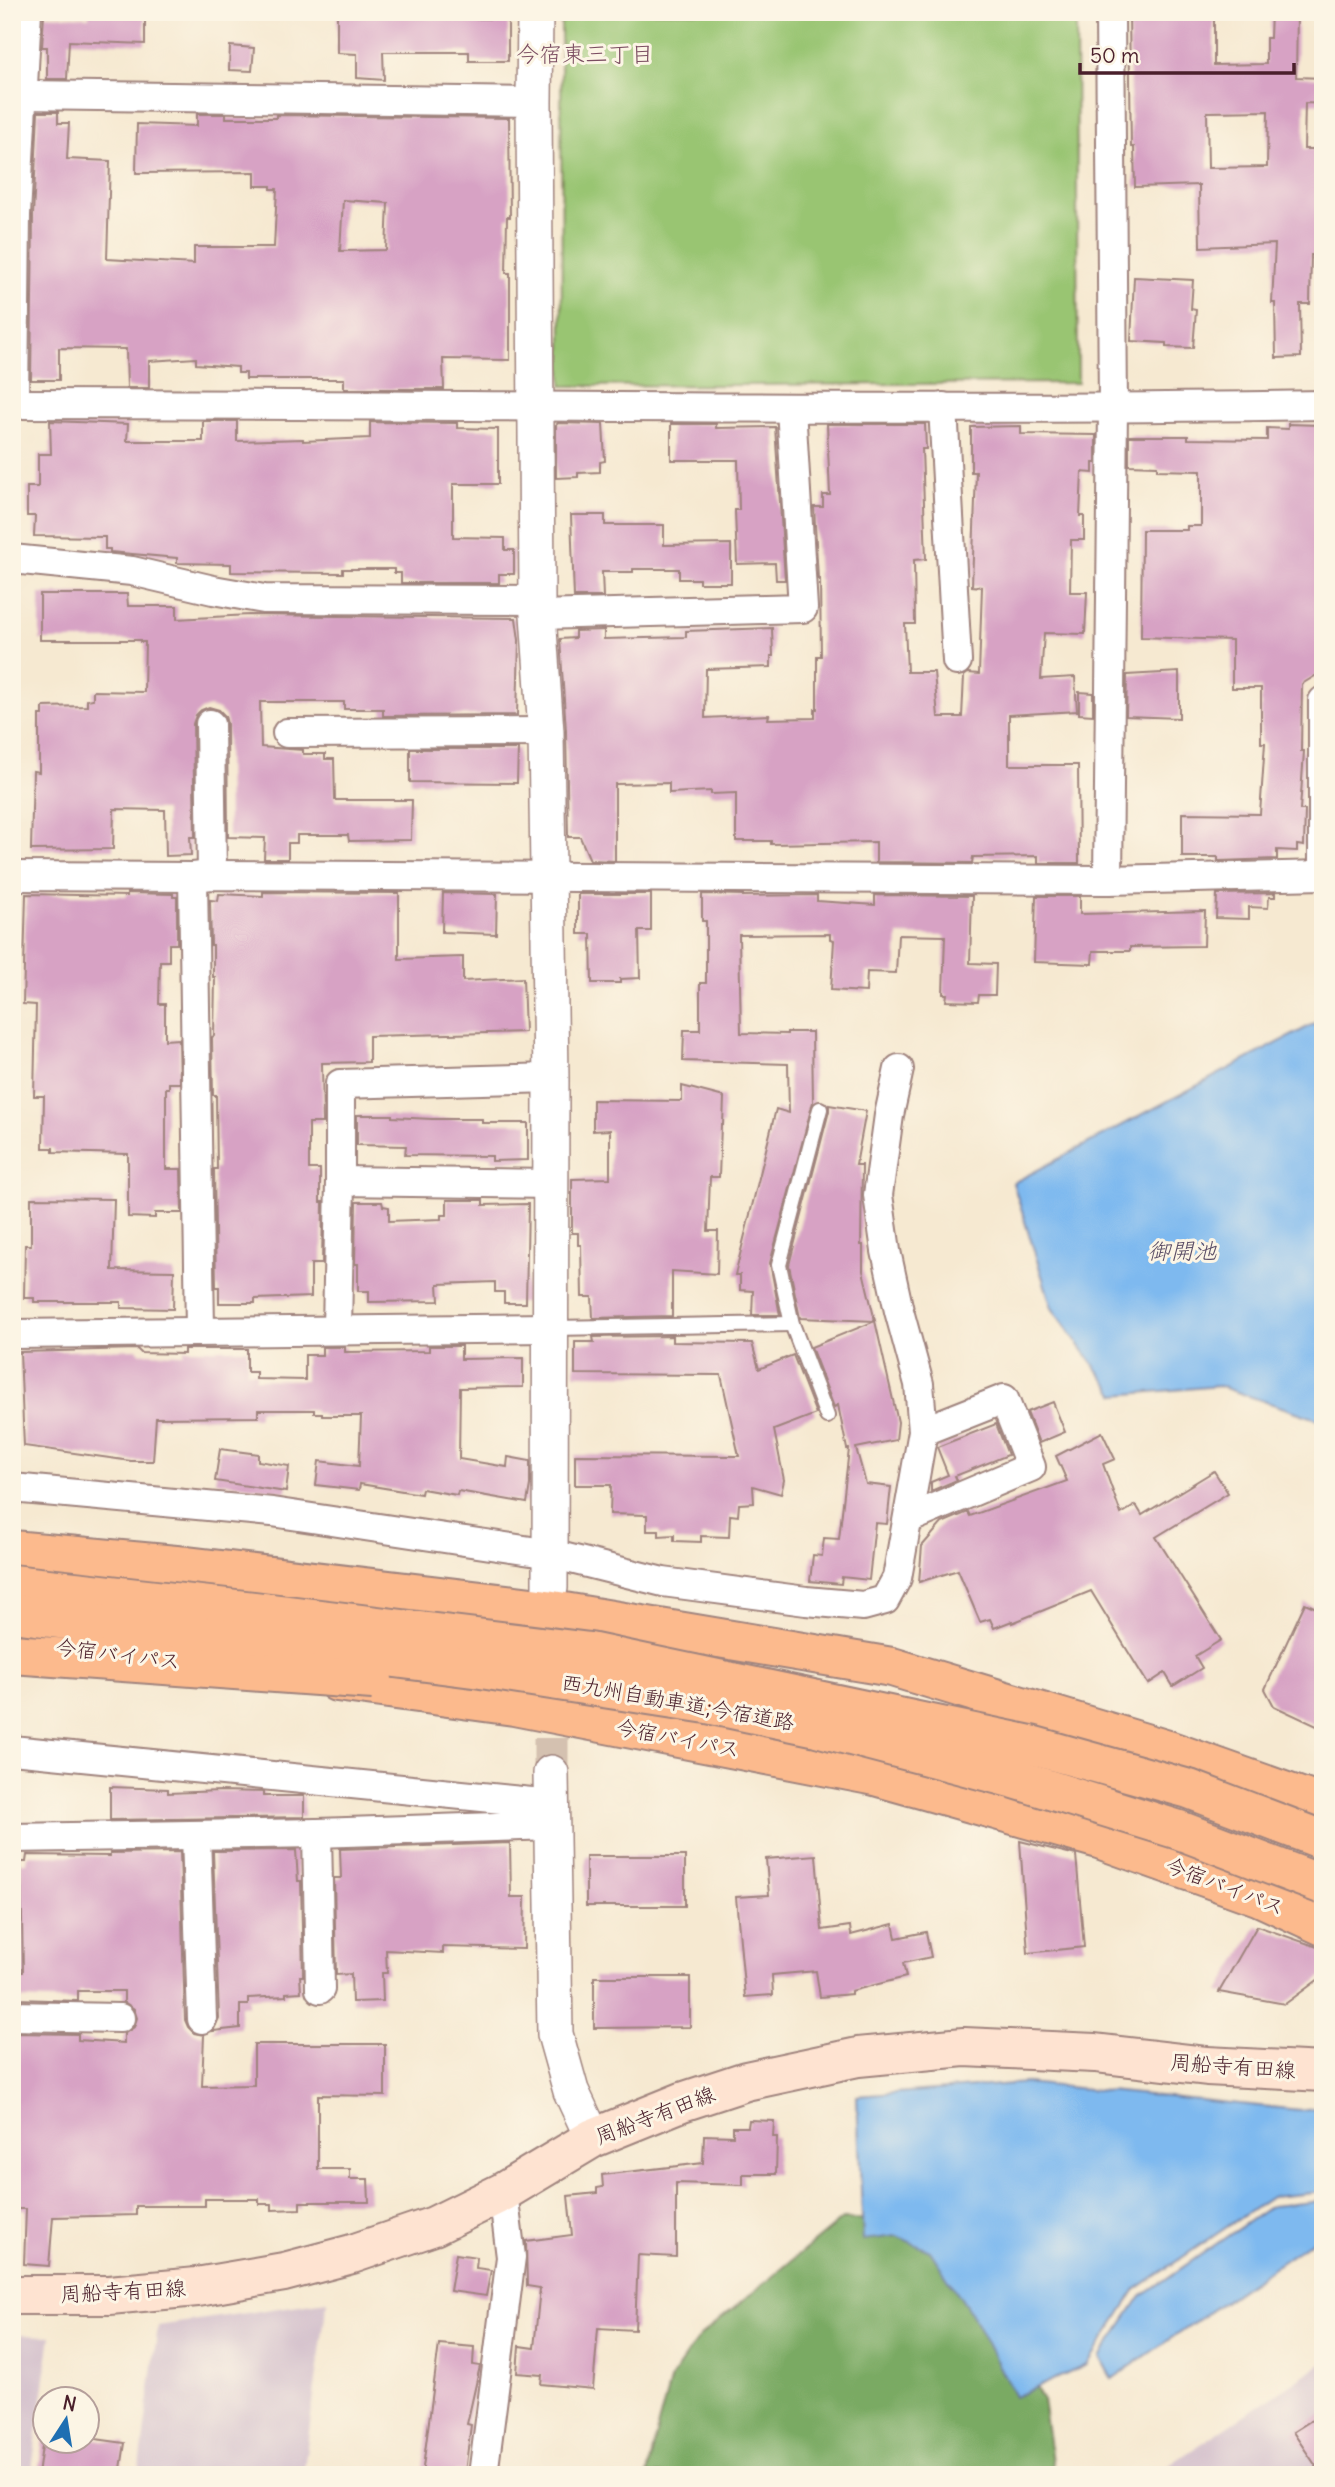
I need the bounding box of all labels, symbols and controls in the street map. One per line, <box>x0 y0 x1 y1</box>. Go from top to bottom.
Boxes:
scale bar <box>1080 32 1293 76</box>
district label: 今宿東三丁目 <box>516 39 654 68</box>
text: 50 m <box>1090 42 1139 69</box>
water label: 御開池 <box>1148 1236 1218 1265</box>
street label: 今宿バイパス <box>54 1633 182 1675</box>
street label: 西九州自動車道;今宿道路 <box>559 1668 797 1736</box>
street label: 今宿バイパス <box>614 1713 742 1763</box>
street label: 今宿バイパス <box>1162 1851 1288 1921</box>
street label: 周船寺有田線 <box>1169 2048 1297 2084</box>
street label: 周船寺有田線 <box>591 2080 719 2150</box>
street label: 周船寺有田線 <box>59 2274 187 2308</box>
north arrow <box>32 2386 102 2456</box>
text: N <box>61 2390 78 2416</box>

